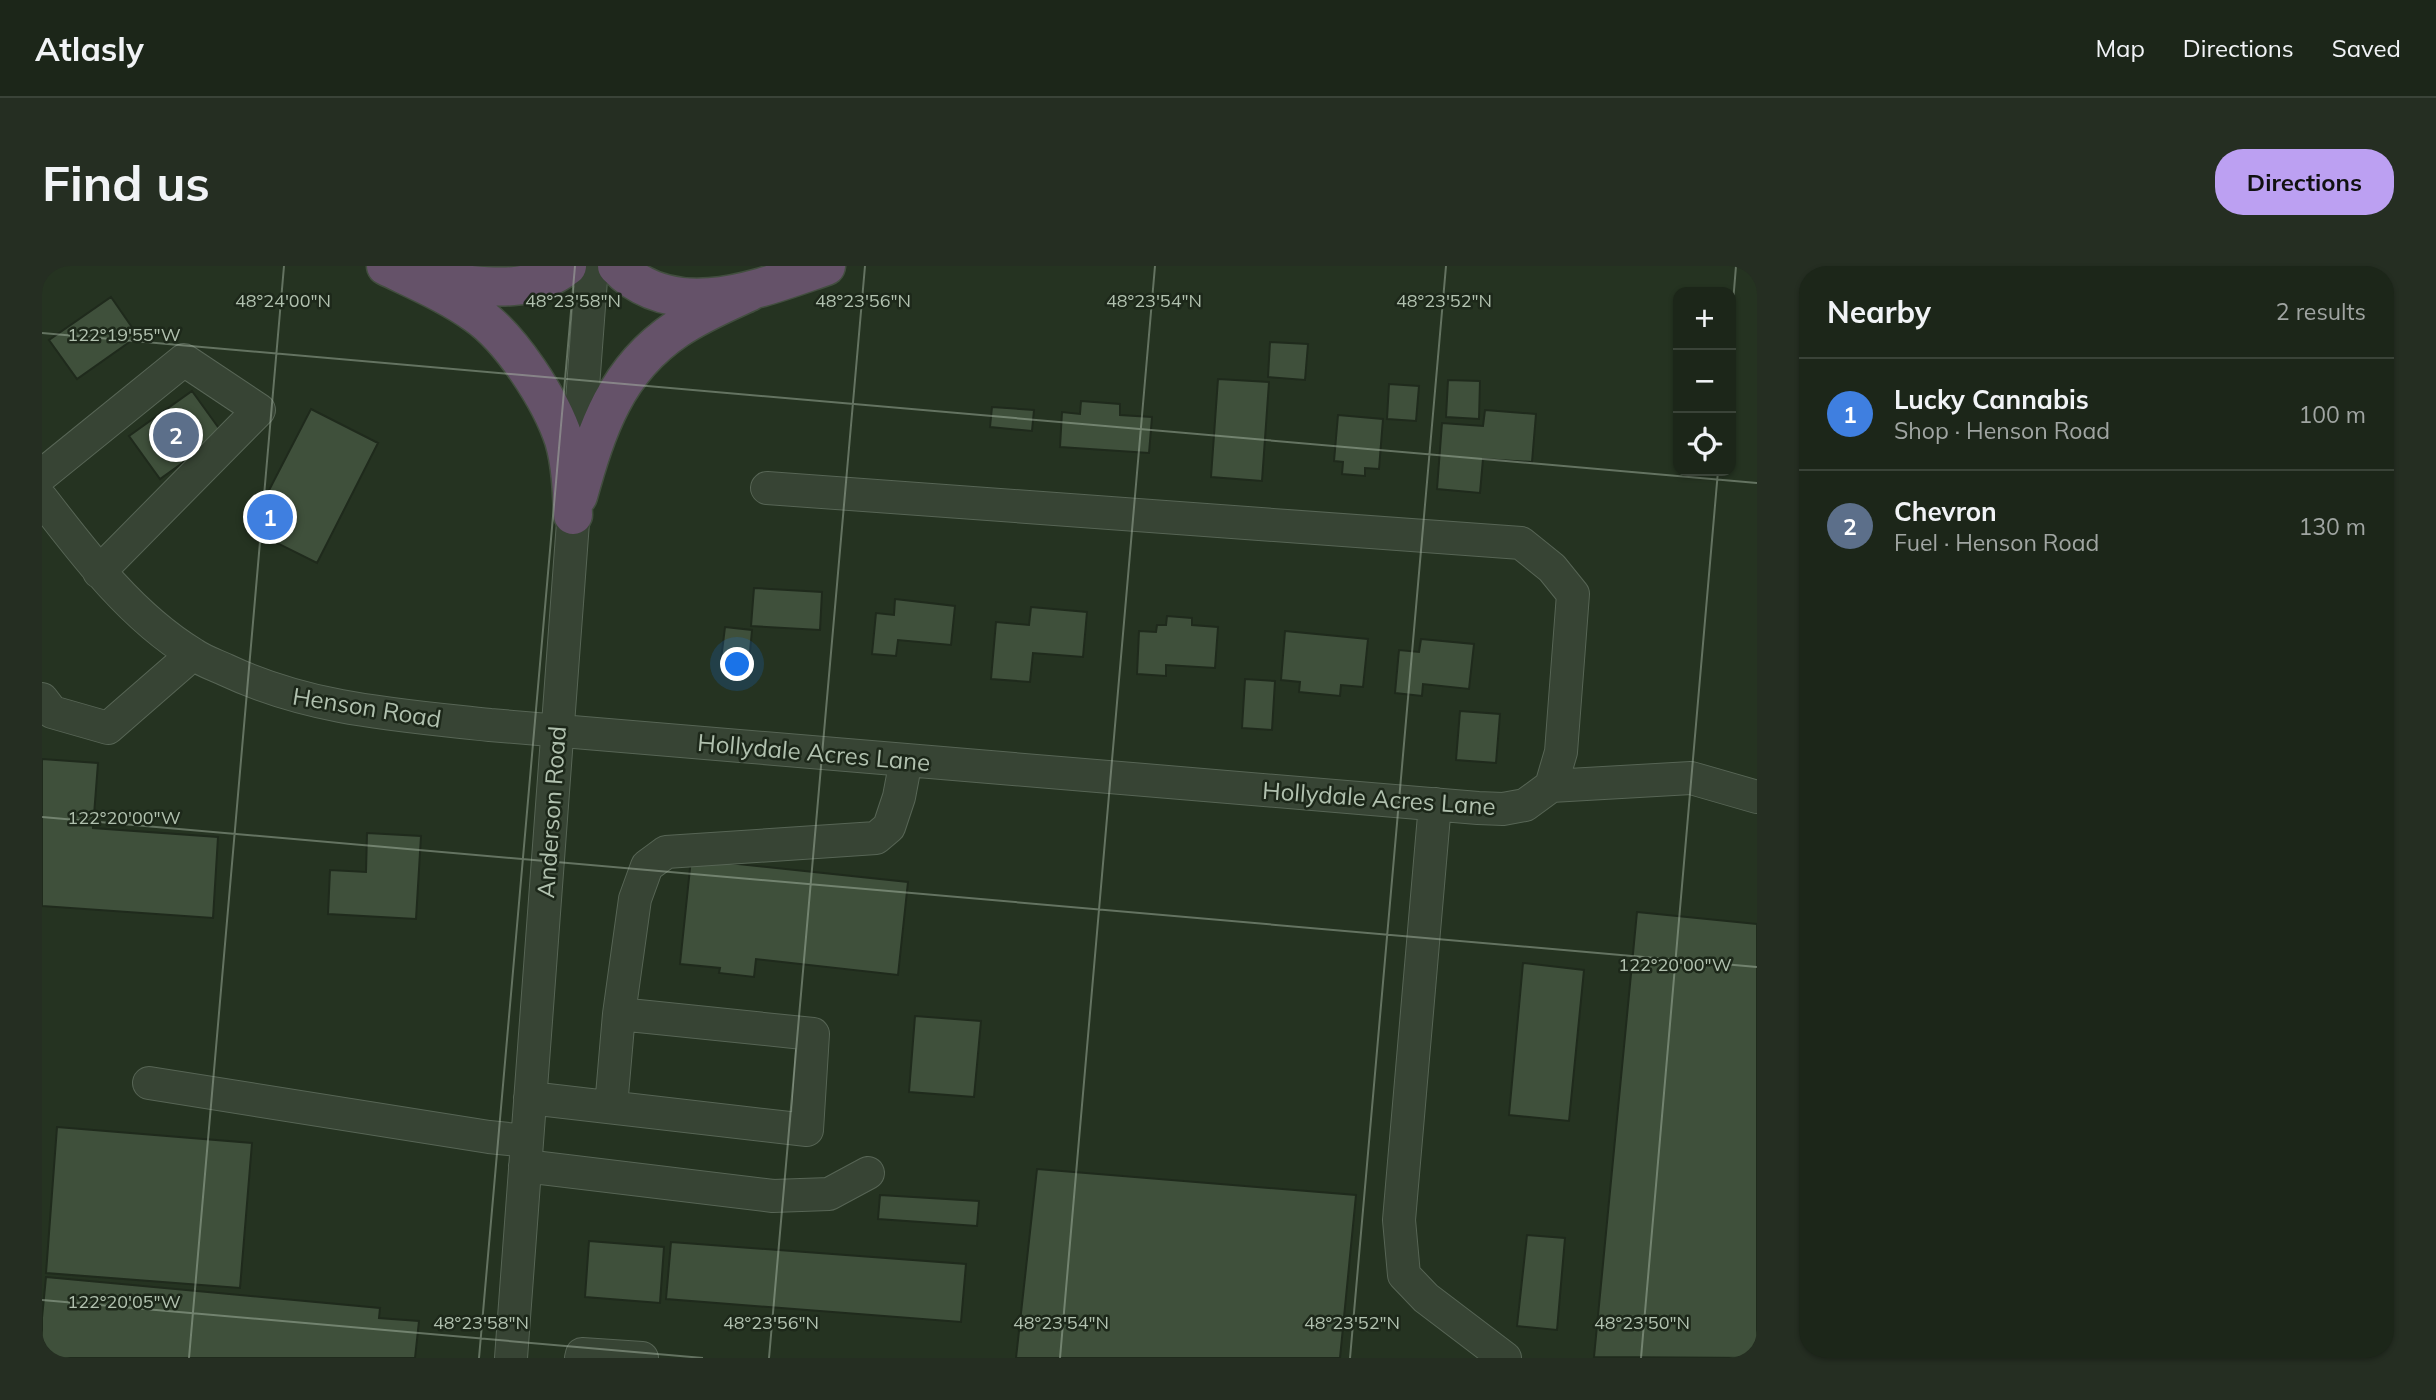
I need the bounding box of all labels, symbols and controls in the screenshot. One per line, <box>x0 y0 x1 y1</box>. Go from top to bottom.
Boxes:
text: Atlasly <box>35 28 144 69</box>
text: Map <box>2095 33 2145 63</box>
text: Directions <box>2183 33 2294 63</box>
text: Saved <box>2332 33 2401 63</box>
button: Directions <box>2215 149 2394 215</box>
text: Find us <box>42 152 210 213</box>
map controls <box>1673 287 1736 476</box>
button: + <box>1673 287 1736 350</box>
text: 48°24'00"N <box>235 289 331 312</box>
text: 48°23'58"N <box>525 289 621 312</box>
text: 48°23'56"N <box>815 289 911 312</box>
text: 48°23'54"N <box>1106 289 1202 312</box>
text: 48°23'52"N <box>1396 289 1492 312</box>
text: Nearby <box>1827 293 1931 331</box>
text: 2 results <box>2276 297 2366 326</box>
text: 122°19'55"W <box>67 323 181 346</box>
button: − <box>1673 350 1736 413</box>
text: Lucky Cannabis <box>1894 383 2089 416</box>
text: 1 <box>1843 400 1857 429</box>
text: 100 m <box>2298 400 2366 429</box>
pin: 2 <box>153 409 199 461</box>
button: locate <box>1673 413 1736 476</box>
text: Shop · Henson Road <box>1894 416 2110 445</box>
pin: 1 <box>247 491 293 543</box>
text: Chevron <box>1894 495 1997 528</box>
text: 2 <box>1843 512 1857 541</box>
text: 130 m <box>2298 512 2366 541</box>
text: Fuel · Henson Road <box>1894 528 2099 557</box>
your location <box>720 647 754 681</box>
street label: Henson Road <box>290 680 444 734</box>
street label: Anderson Road <box>530 725 572 899</box>
street label: Hollydale Acres Lane <box>696 727 932 777</box>
street label: Hollydale Acres Lane <box>1261 775 1497 821</box>
text: 122°20'00"W <box>67 806 181 829</box>
text: 122°20'00"W <box>1618 953 1732 976</box>
text: 122°20'05"W <box>67 1290 181 1313</box>
text: 48°23'58"N <box>433 1311 529 1334</box>
text: 48°23'56"N <box>723 1311 819 1334</box>
text: 48°23'54"N <box>1013 1311 1109 1334</box>
text: 48°23'52"N <box>1304 1311 1400 1334</box>
text: 48°23'50"N <box>1594 1311 1690 1334</box>

